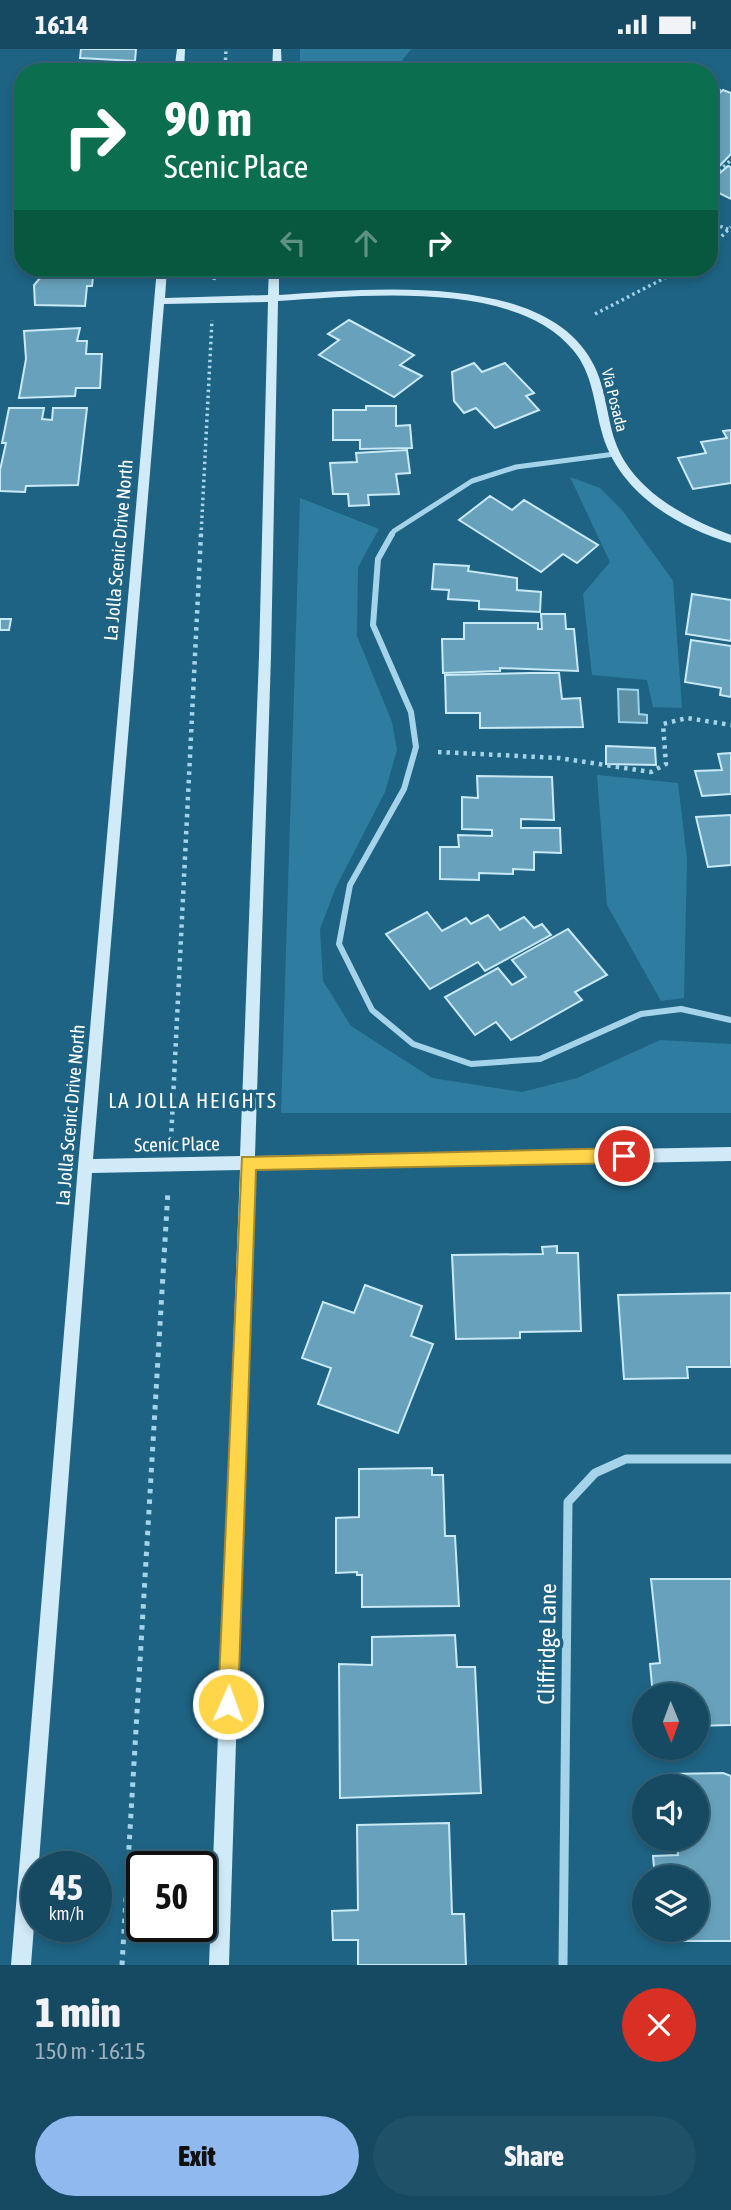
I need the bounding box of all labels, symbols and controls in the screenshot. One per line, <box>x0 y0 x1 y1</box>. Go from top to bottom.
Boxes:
text: 16:14 <box>35 10 89 40</box>
text: 90 m <box>164 90 252 146</box>
icon: right <box>49 91 140 182</box>
text: Scenic Place <box>164 148 308 185</box>
icon: left <box>274 224 312 262</box>
icon: ahead <box>347 224 385 262</box>
icon: right <box>420 224 458 262</box>
street label: Via Posada <box>598 367 632 433</box>
street label: La Jolla Scenic Drive North <box>99 458 137 642</box>
street label: La Jolla Scenic Drive North <box>51 1023 89 1207</box>
district label: LA JOLLA HEIGHTS <box>108 1088 278 1112</box>
pin <box>594 1126 654 1186</box>
street label: Scenic Place <box>134 1132 220 1156</box>
icon: arrive <box>605 1137 643 1175</box>
street label: Cliffridge Lane <box>533 1583 561 1705</box>
position arrow <box>191 1667 265 1741</box>
north arrow <box>632 1683 709 1761</box>
map controls <box>632 1683 709 1942</box>
button: sound <box>632 1774 709 1851</box>
speed limit sign: 50 <box>126 1851 217 1942</box>
button: layers <box>632 1865 709 1942</box>
text: 45 <box>50 1867 83 1907</box>
text: km/h <box>49 1903 84 1924</box>
text: 1 min <box>35 1988 121 2036</box>
button: close <box>622 1988 696 2062</box>
text: 150 m · 16:15 <box>35 2038 146 2064</box>
button: Exit <box>35 2116 359 2196</box>
button: Share <box>373 2116 696 2196</box>

